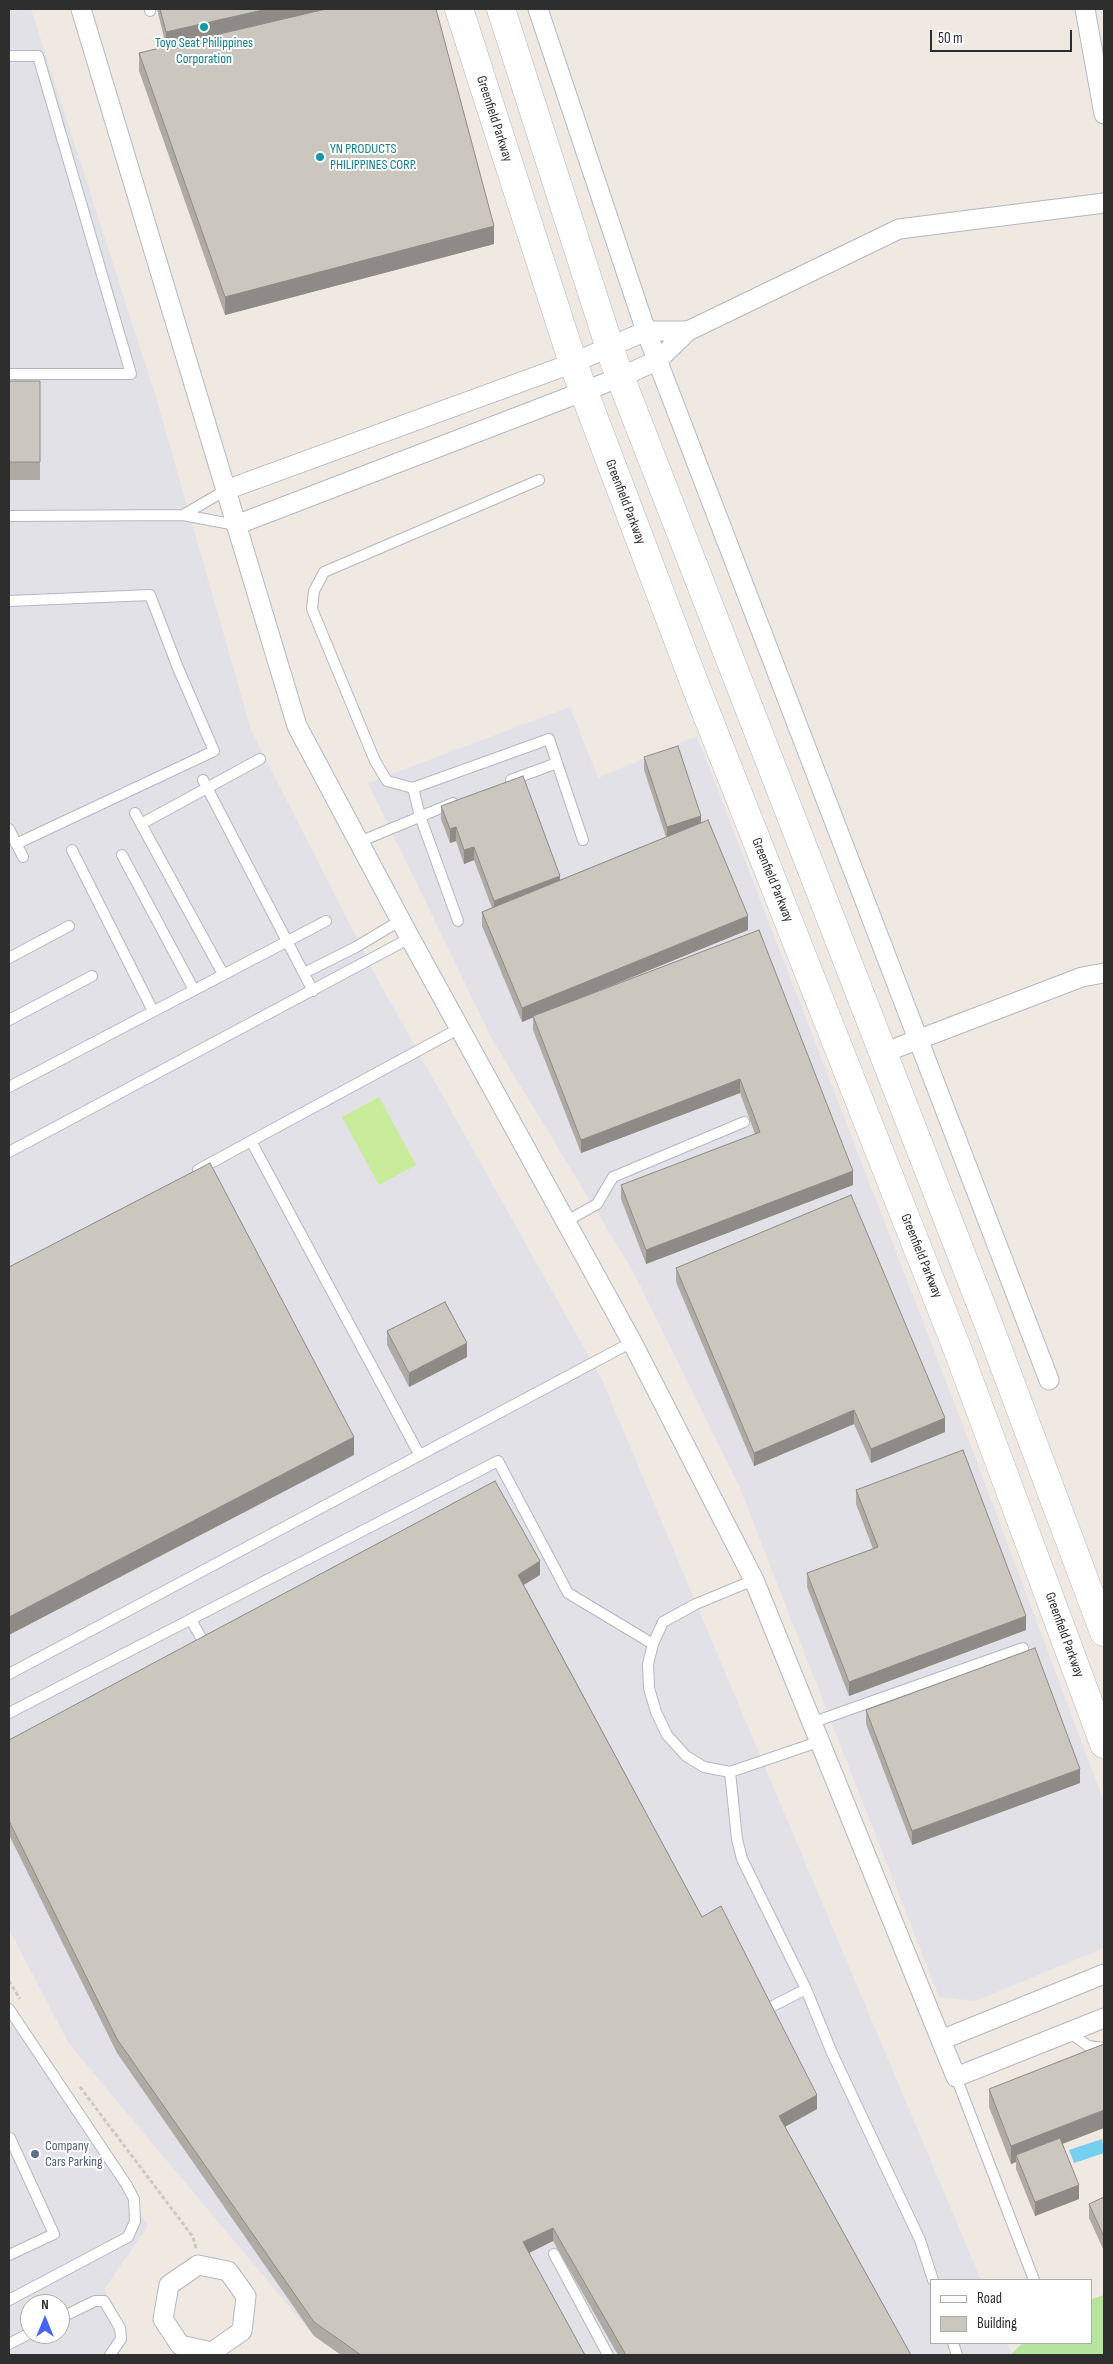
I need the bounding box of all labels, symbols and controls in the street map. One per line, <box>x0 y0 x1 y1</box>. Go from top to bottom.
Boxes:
scale bar <box>933 20 1076 52</box>
marker: Toyo Seat Philippines Corporation <box>198 21 210 33</box>
text: 50 m <box>938 29 963 48</box>
place label: Toyo Seat Philippines Corporation <box>155 35 253 68</box>
street label: Greenfield Parkway <box>472 74 516 164</box>
place label: YN PRODUCTS PHILIPPINES CORP. <box>330 141 416 174</box>
marker: YN PRODUCTS PHILIPPINES CORP. <box>314 151 326 163</box>
street label: Greenfield Parkway <box>601 457 649 547</box>
street label: Greenfield Parkway <box>747 835 797 925</box>
street label: Greenfield Parkway <box>896 1211 946 1301</box>
street label: Greenfield Parkway <box>1041 1590 1087 1680</box>
place label: Company Cars Parking <box>45 2138 103 2170</box>
marker: Company Cars Parking <box>29 2148 41 2160</box>
legend <box>930 2279 1093 2344</box>
text: Road <box>977 2289 1002 2308</box>
north arrow <box>20 2294 70 2344</box>
text: N <box>41 2296 49 2313</box>
text: Building <box>977 2314 1017 2333</box>

